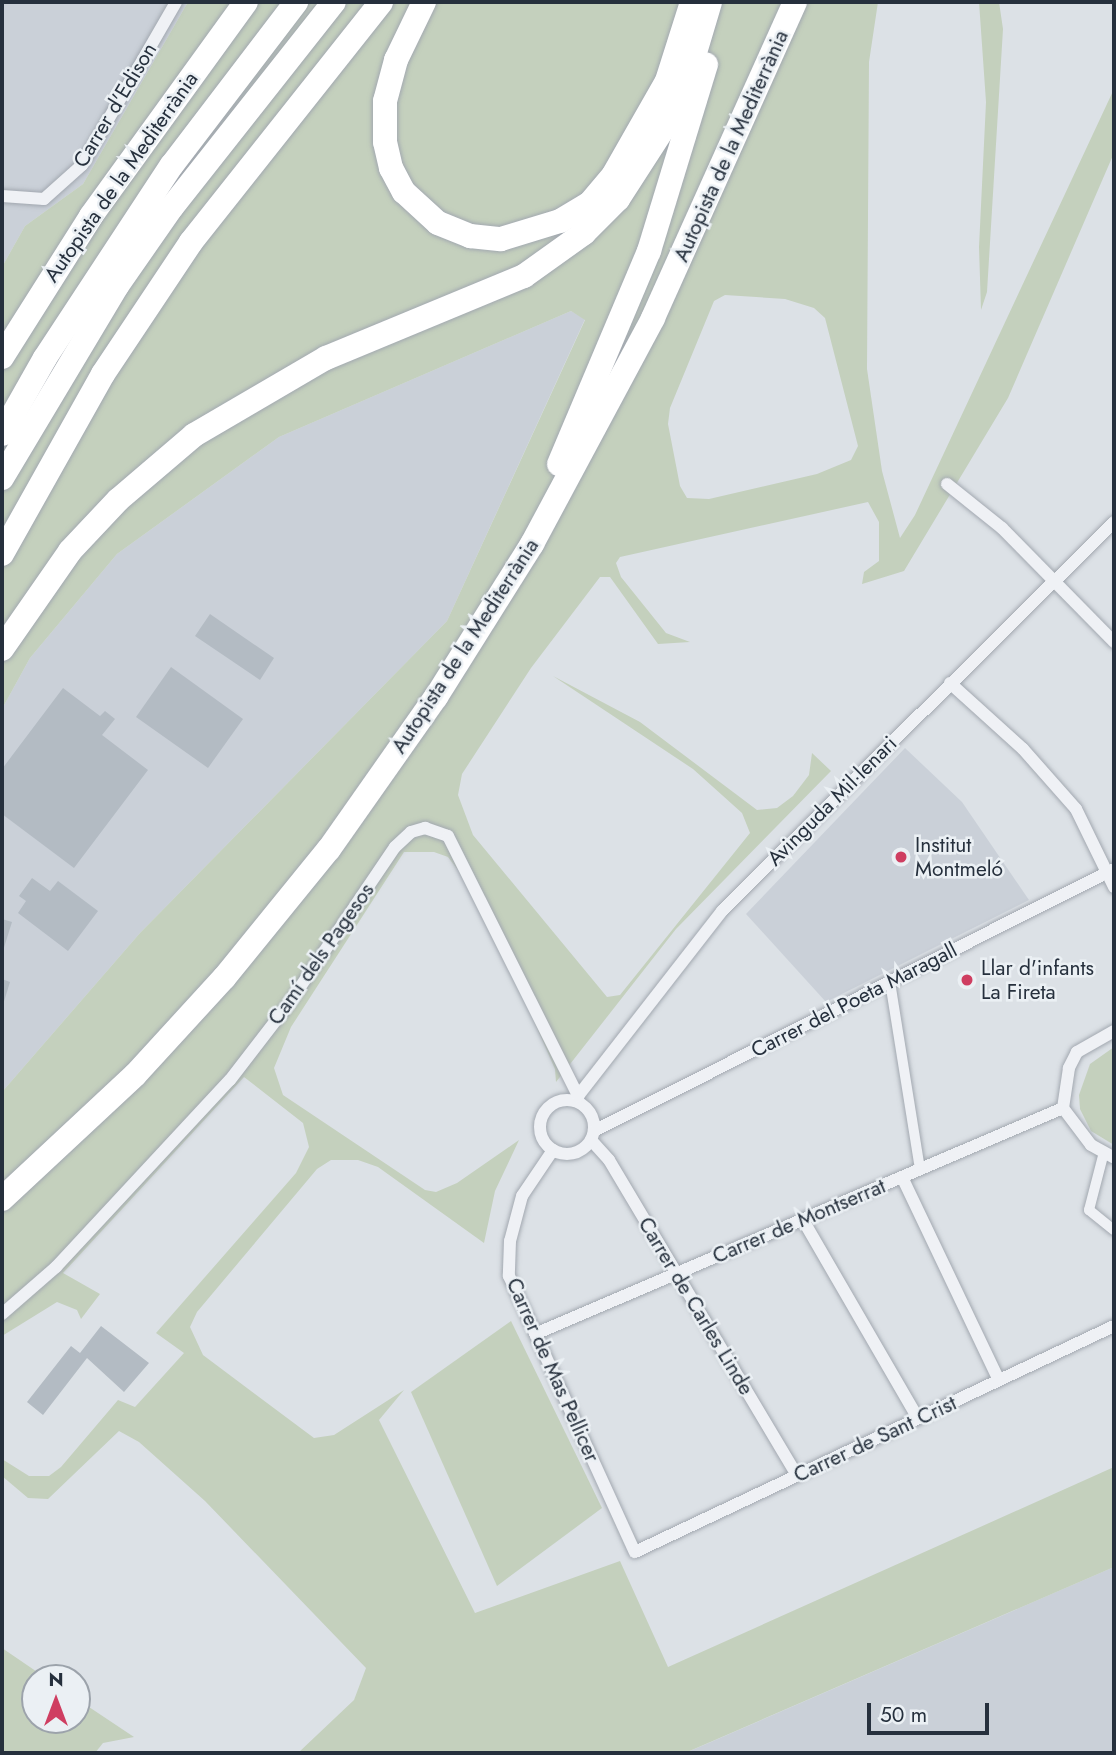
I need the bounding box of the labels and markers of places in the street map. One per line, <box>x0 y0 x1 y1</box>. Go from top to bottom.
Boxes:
place label: Institut Montmeló <box>915 832 1003 882</box>
marker: Institut Montmeló <box>893 849 909 865</box>
place label: Llar d'infants La Fireta <box>981 955 1094 1005</box>
marker: Llar d'infants La Fireta <box>959 972 975 988</box>

